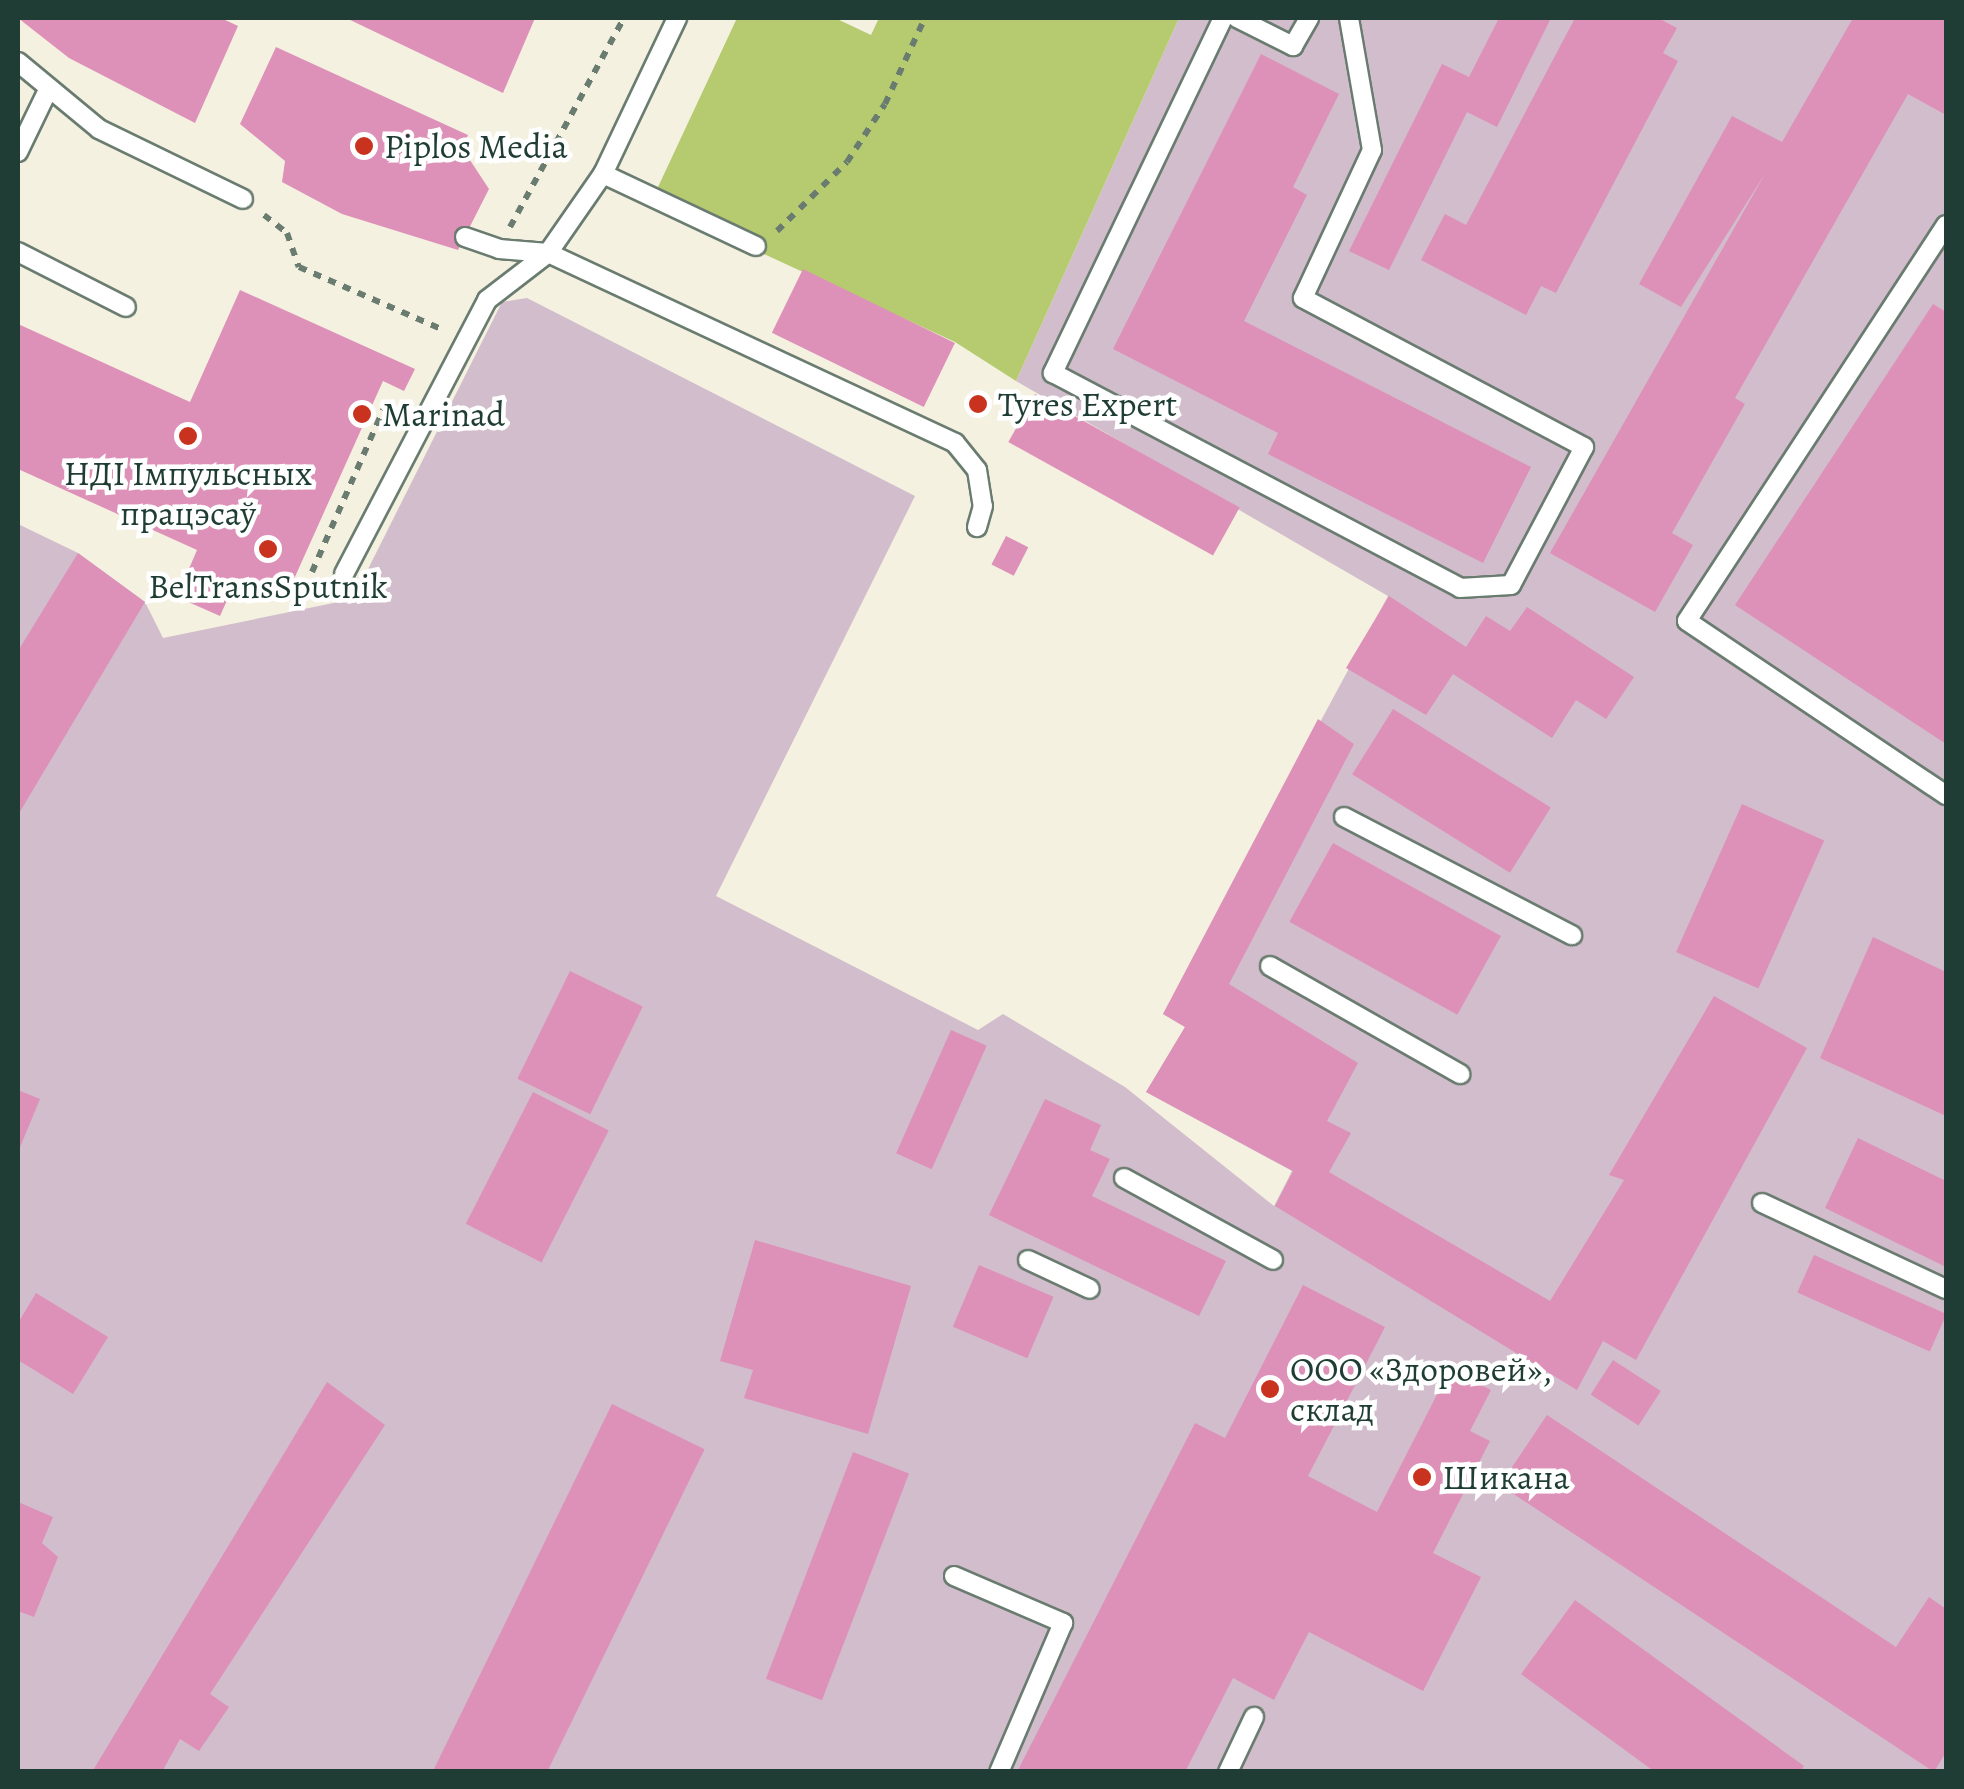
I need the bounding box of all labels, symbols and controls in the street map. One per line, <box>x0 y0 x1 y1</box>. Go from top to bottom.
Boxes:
place label: Piplos Media <box>384 125 568 167</box>
marker: Piplos Media <box>353 135 375 157</box>
place label: Tyres Expert <box>998 383 1177 425</box>
place label: Marinad <box>382 393 505 435</box>
marker: Tyres Expert <box>967 393 989 415</box>
marker: Marinad <box>351 403 373 425</box>
marker: НДІ Імпульсных працэсаў <box>177 425 199 447</box>
place label: НДІ Імпульсных працэсаў <box>64 452 312 534</box>
marker: BelTransSputnik <box>257 538 279 560</box>
place label: BelTransSputnik <box>148 565 388 607</box>
place label: ООО «Здоровей», склад <box>1290 1348 1552 1430</box>
marker: ООО «Здоровей», склад <box>1259 1378 1281 1400</box>
place label: Шикана <box>1442 1456 1570 1498</box>
marker: Шикана <box>1411 1466 1433 1488</box>

